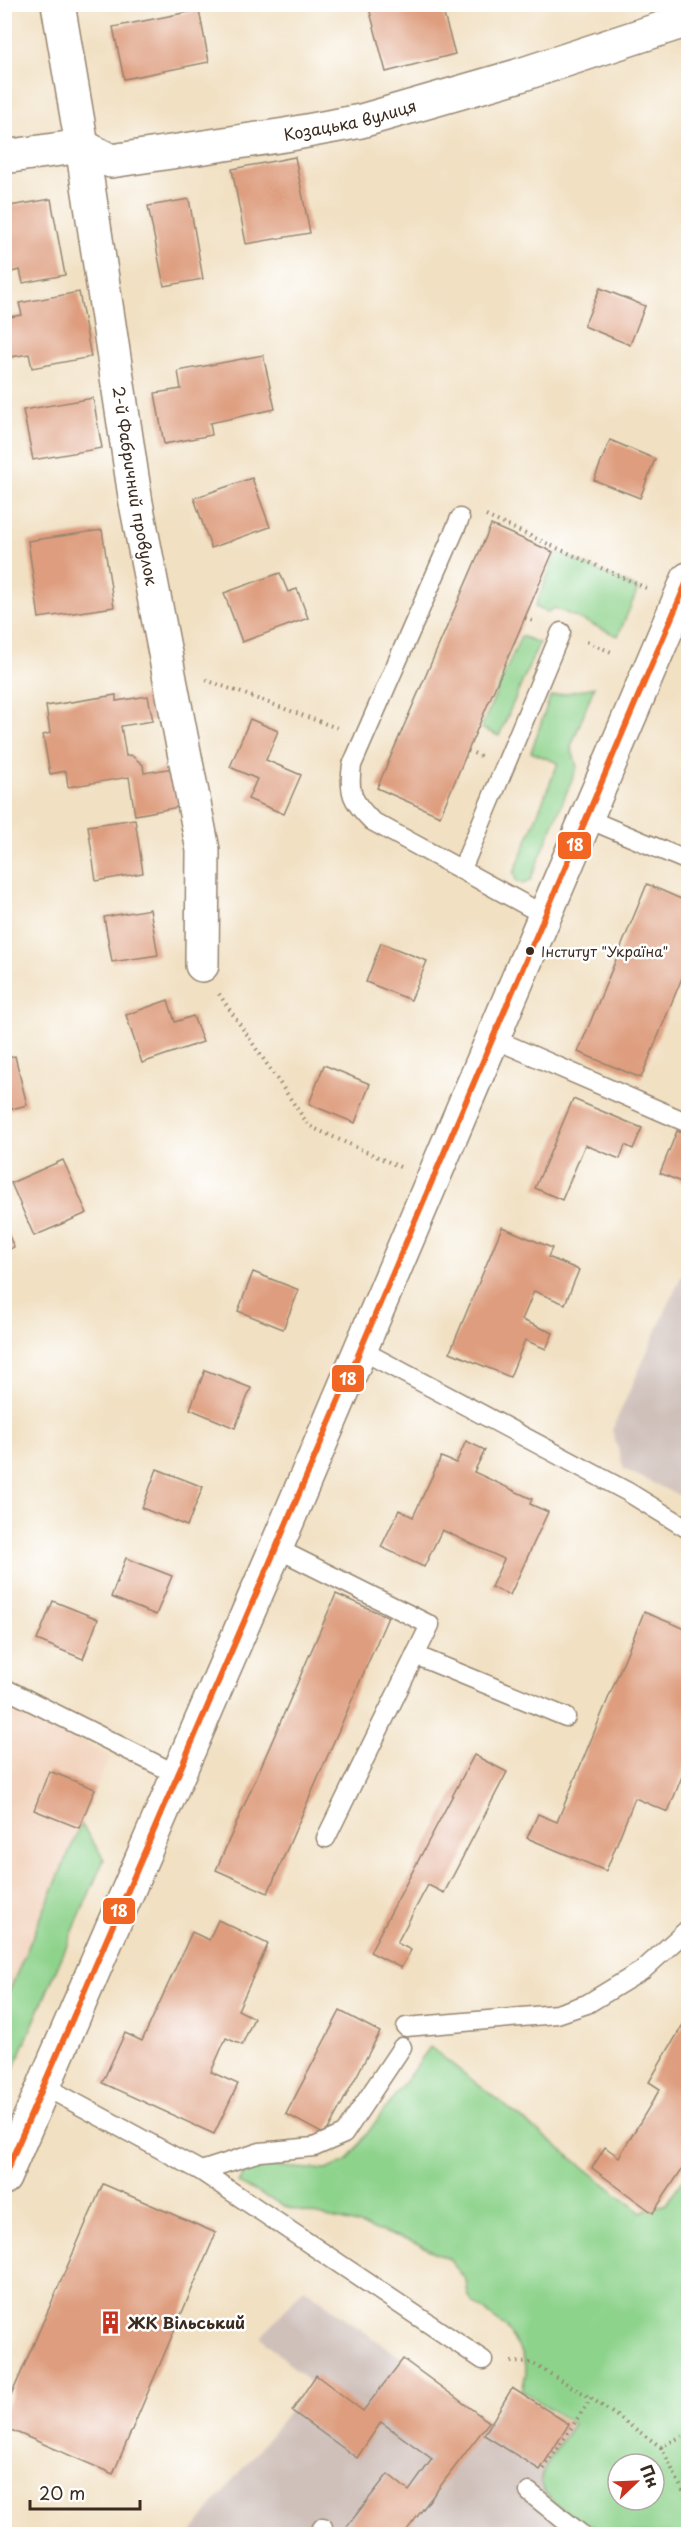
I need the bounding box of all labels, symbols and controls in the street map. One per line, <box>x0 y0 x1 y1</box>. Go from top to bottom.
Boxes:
street label: Козацька вулиця <box>282 93 419 146</box>
street label: 2-й Фабричний провулок <box>107 384 165 588</box>
line badge: 18 <box>557 831 592 860</box>
text: 18 <box>566 832 584 856</box>
place label: Інститут "Україна" <box>541 941 668 962</box>
marker: Інститут "Україна" <box>524 945 536 957</box>
line badge: 18 <box>331 1364 365 1393</box>
text: 18 <box>339 1366 357 1390</box>
line badge: 18 <box>102 1897 136 1925</box>
text: 18 <box>110 1898 128 1922</box>
building icon: ЖК Вільський <box>97 2310 123 2336</box>
place label: ЖК Вільський <box>127 2310 245 2334</box>
north arrow <box>606 2452 666 2512</box>
text: Пн <box>635 2460 666 2491</box>
scale bar <box>30 2473 140 2511</box>
text: 20 m <box>39 2479 85 2506</box>

